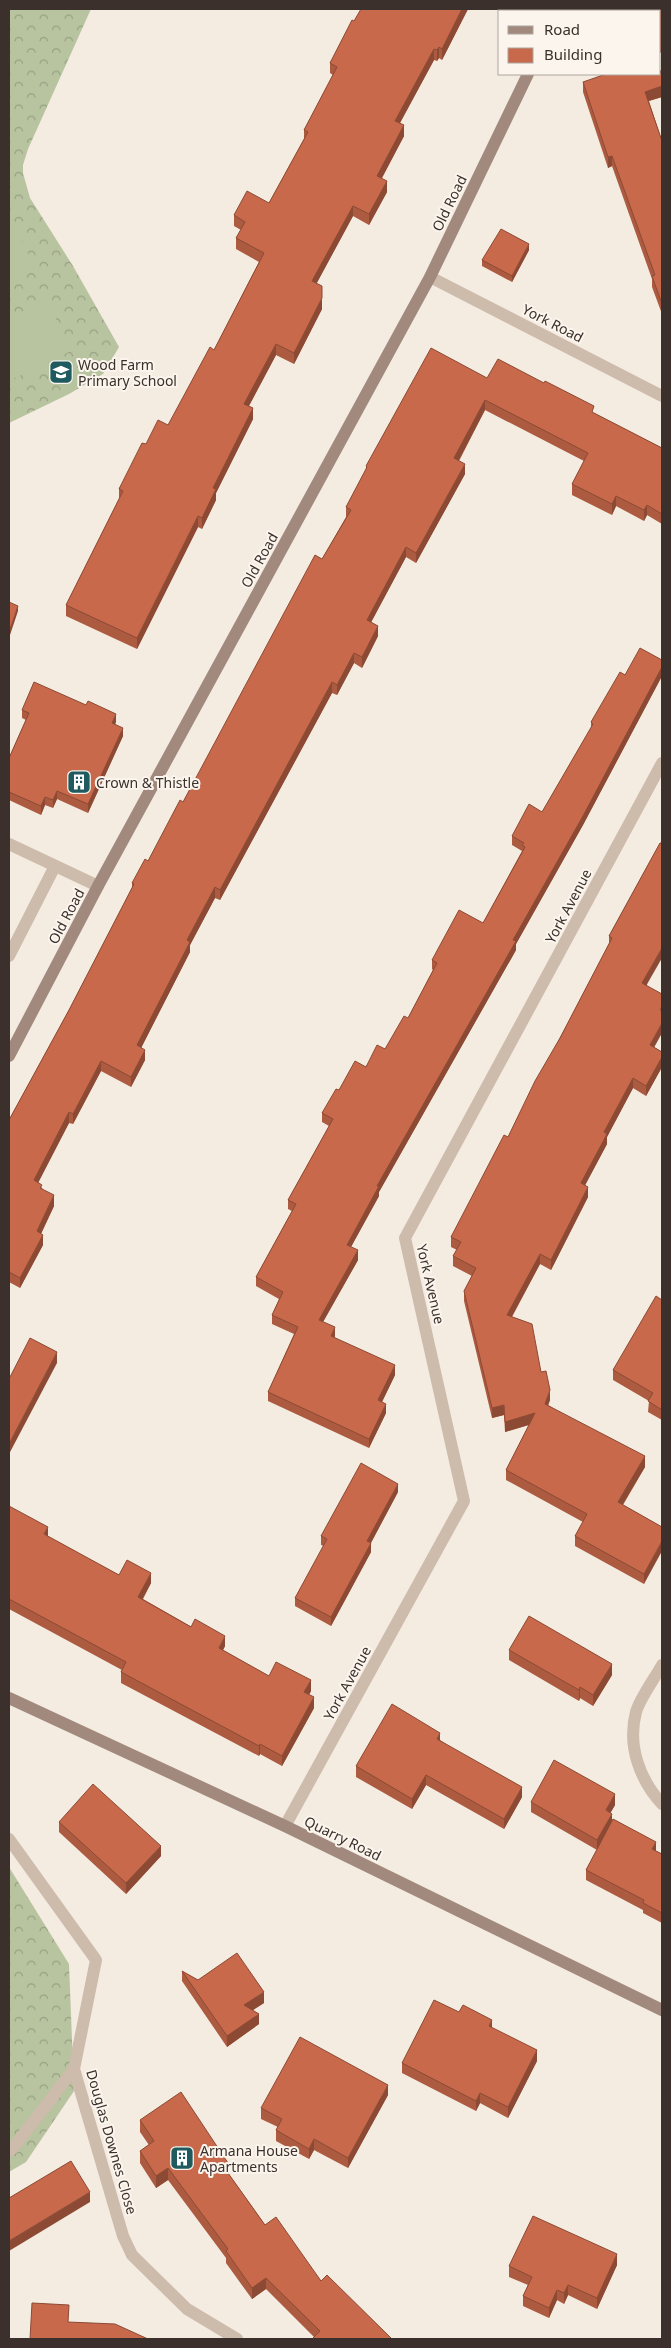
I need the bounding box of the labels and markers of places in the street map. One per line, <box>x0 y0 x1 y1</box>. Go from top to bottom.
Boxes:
place label: Wood Farm Primary School <box>78 355 177 390</box>
school or university icon: Wood Farm Primary School <box>48 359 74 385</box>
building icon: Crown & Thistle <box>66 769 92 795</box>
place label: Crown & Thistle <box>96 773 199 792</box>
place label: Armana House Apartments <box>200 2141 298 2176</box>
building icon: Armana House Apartments <box>169 2145 195 2171</box>

